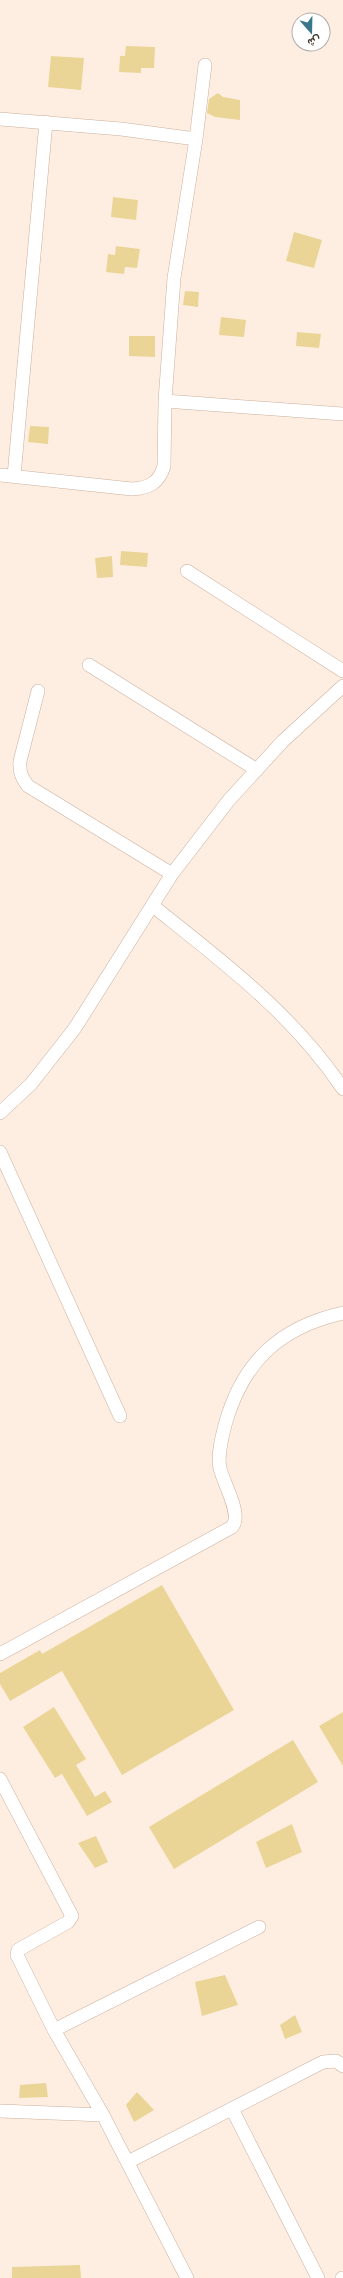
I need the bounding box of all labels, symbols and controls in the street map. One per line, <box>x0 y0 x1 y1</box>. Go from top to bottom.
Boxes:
north arrow <box>291 12 331 52</box>
text: ش <box>306 33 323 50</box>

